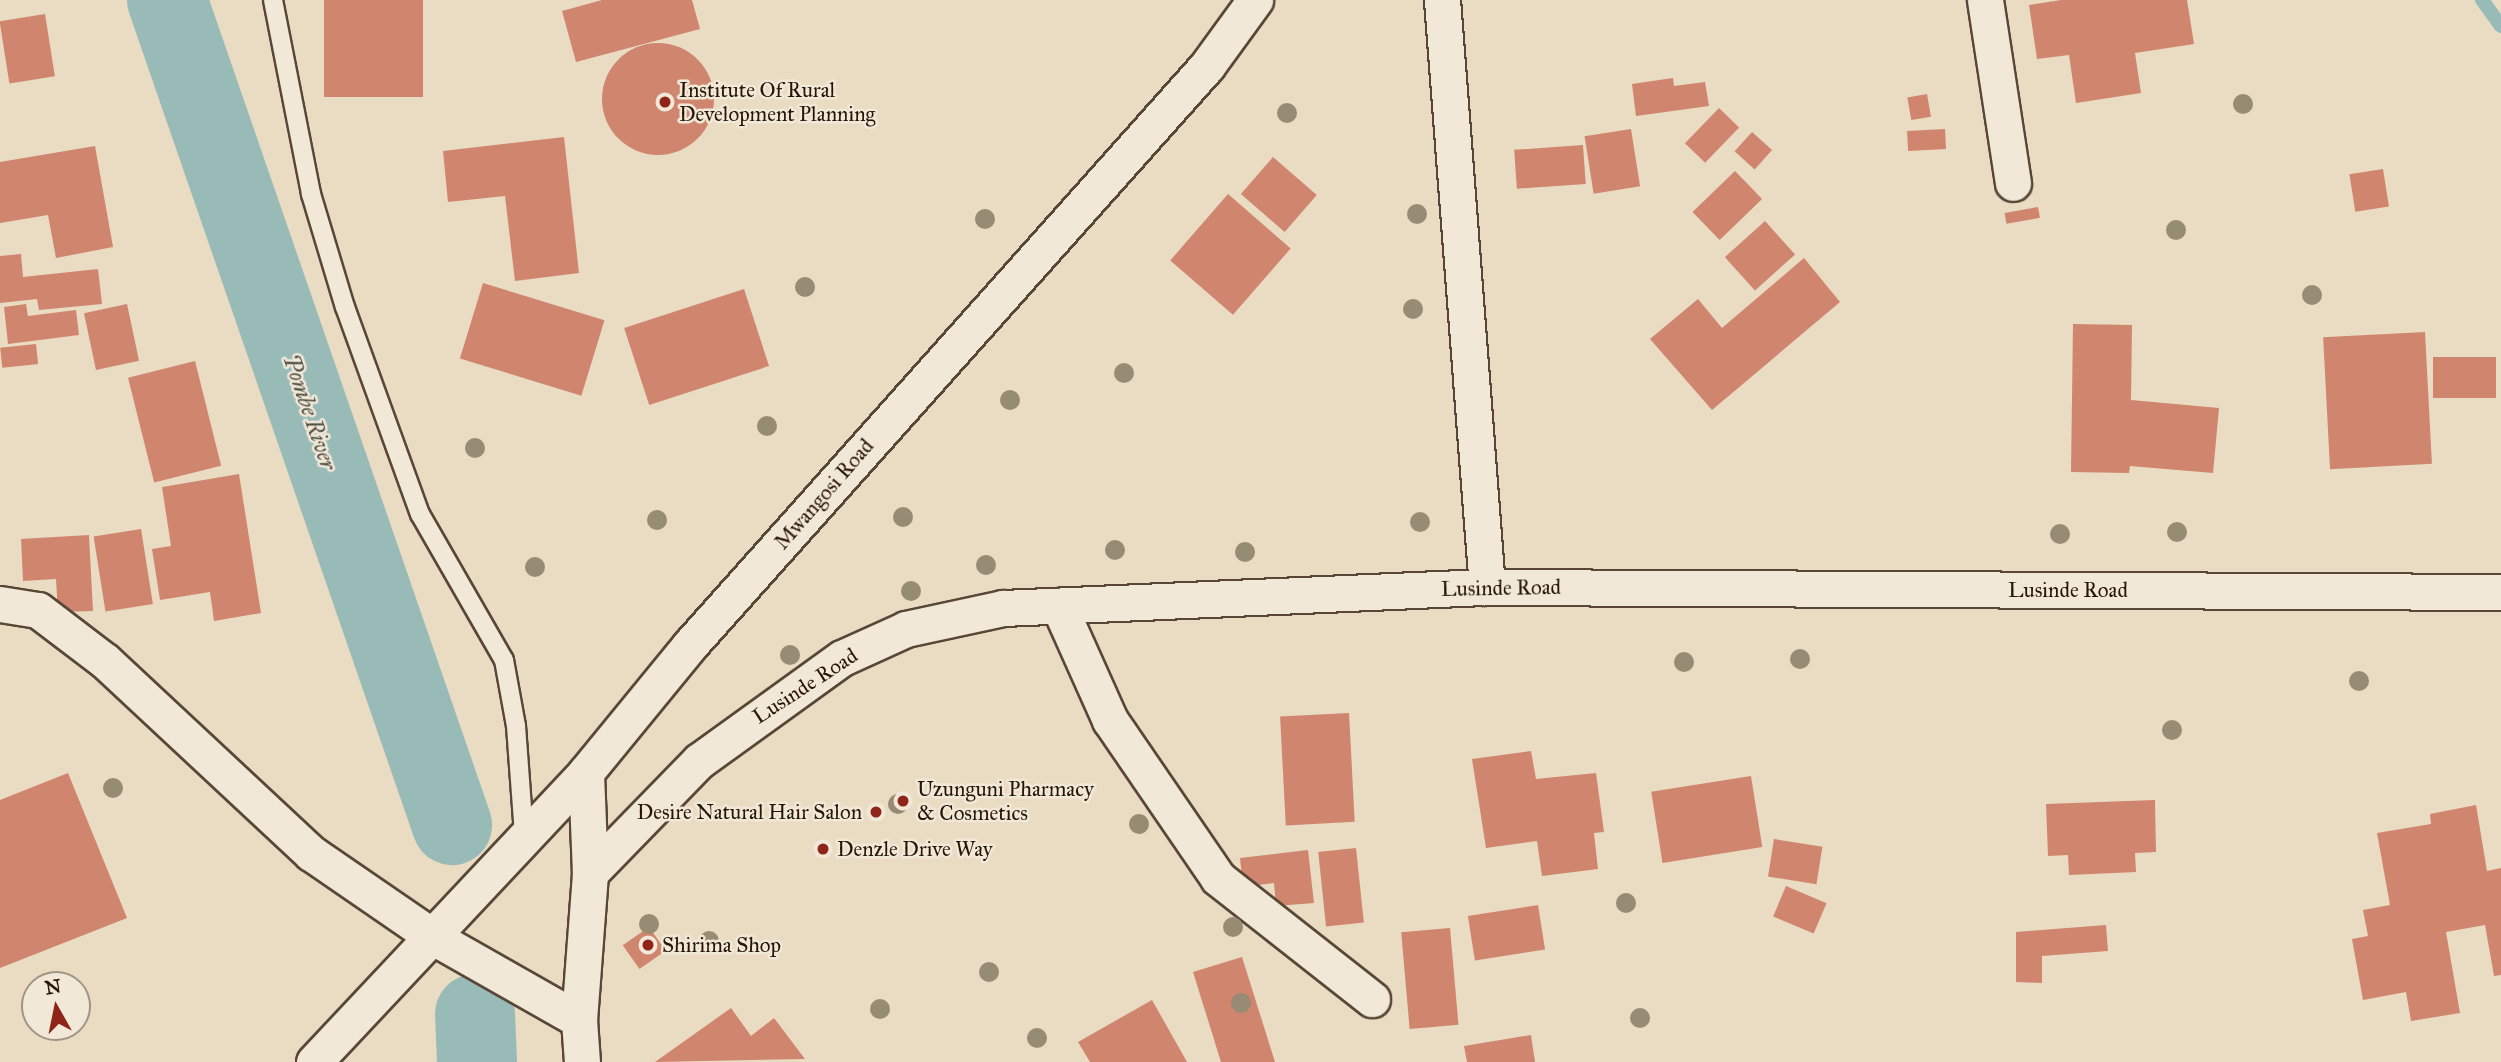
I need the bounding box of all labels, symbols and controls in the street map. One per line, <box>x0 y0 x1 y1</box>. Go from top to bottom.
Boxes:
place label: Institute Of Rural Development Planning <box>679 77 875 127</box>
marker: Institute Of Rural Development Planning <box>657 94 673 110</box>
water label: Pombe River <box>277 350 343 474</box>
street label: Mwangosi Road <box>769 434 879 554</box>
street label: Lusinde Road <box>1441 574 1561 602</box>
street label: Lusinde Road <box>2008 577 2128 603</box>
street label: Lusinde Road <box>748 643 862 729</box>
place label: Uzunguni Pharmacy & Cosmetics <box>917 776 1094 826</box>
marker: Uzunguni Pharmacy & Cosmetics <box>895 793 911 809</box>
place label: Desire Natural Hair Salon <box>637 799 862 825</box>
marker: Desire Natural Hair Salon <box>868 804 884 820</box>
place label: Denzle Drive Way <box>837 836 993 862</box>
marker: Denzle Drive Way <box>815 841 831 857</box>
place label: Shirima Shop <box>662 932 781 958</box>
marker: Shirima Shop <box>640 937 656 953</box>
north arrow <box>21 971 91 1041</box>
text: N <box>43 974 63 999</box>

